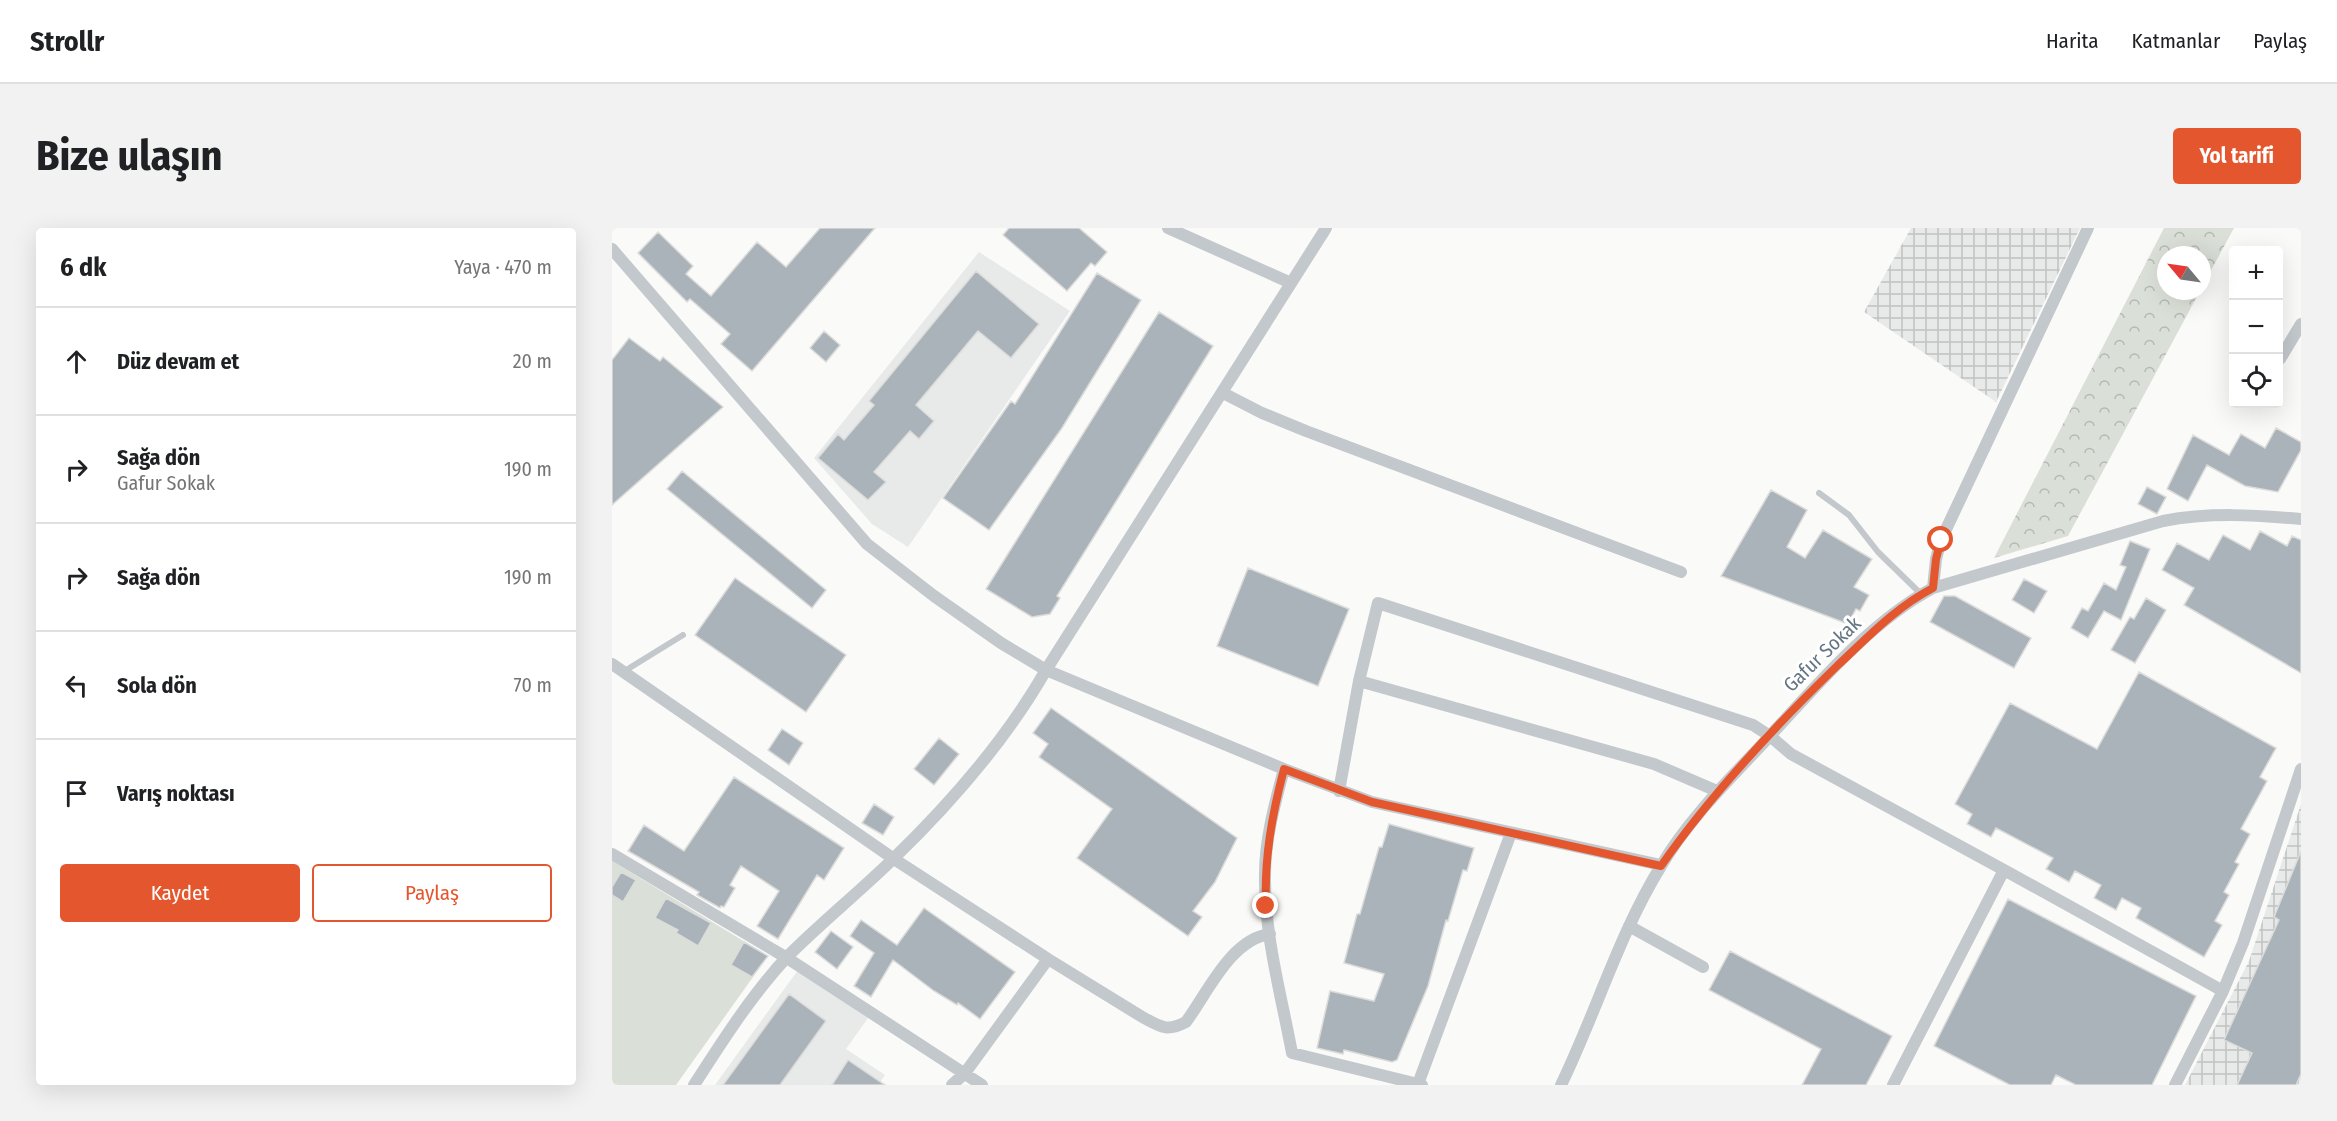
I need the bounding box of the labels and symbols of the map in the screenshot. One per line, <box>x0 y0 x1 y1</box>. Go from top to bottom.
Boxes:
north arrow <box>2157 246 2211 300</box>
route start <box>1927 526 1953 552</box>
street label: Gafur Sokak <box>1778 611 1866 697</box>
route end <box>1252 892 1278 918</box>

